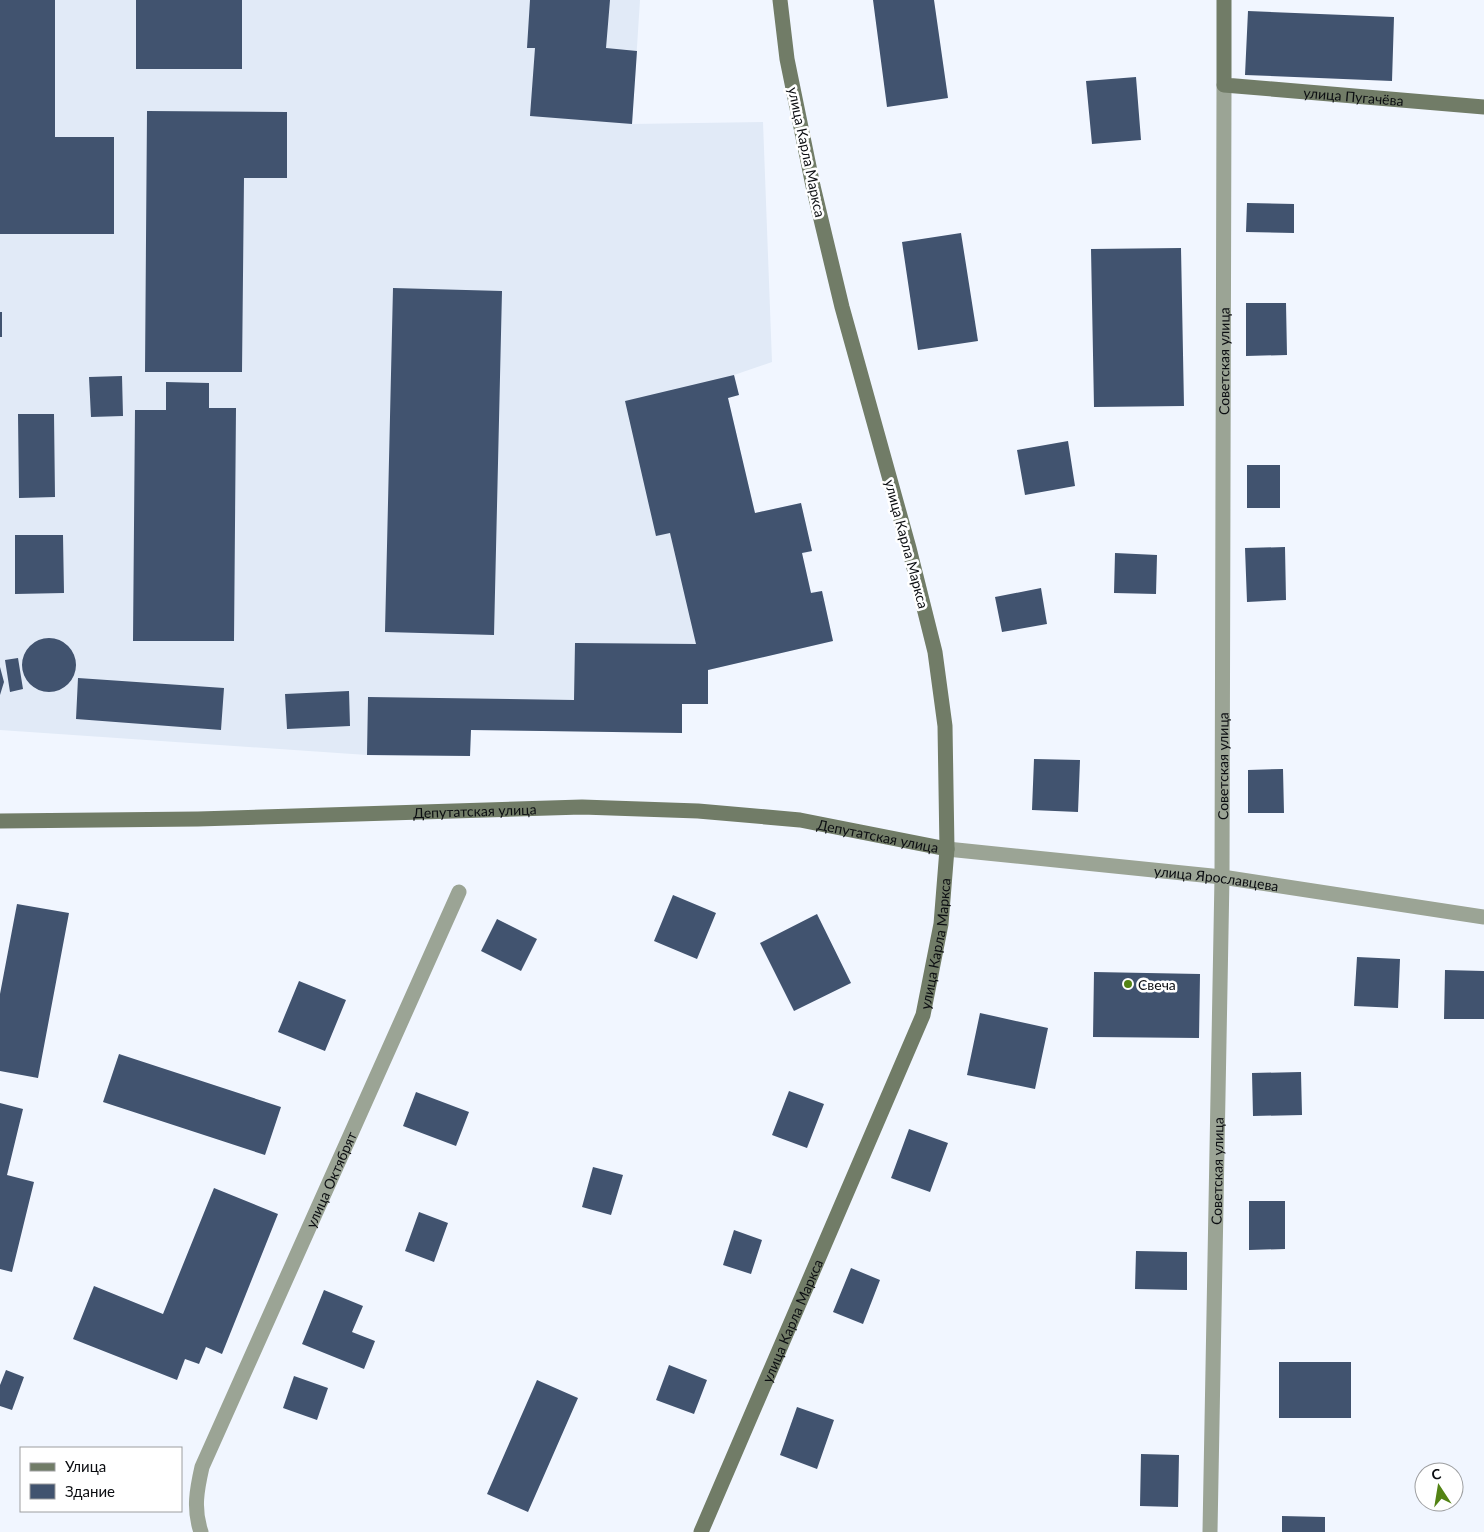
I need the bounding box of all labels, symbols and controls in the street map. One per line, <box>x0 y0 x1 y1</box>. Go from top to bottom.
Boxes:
street label: улица Пугачёва <box>1303 83 1404 109</box>
street label: улица Карла Маркса <box>785 85 829 219</box>
street label: Советская улица <box>1215 307 1232 415</box>
street label: улица Карла Маркса <box>882 478 932 610</box>
street label: Советская улица <box>1214 712 1231 820</box>
street label: Депутатская улица <box>413 800 537 821</box>
street label: Депутатская улица <box>816 815 940 856</box>
street label: улица Ярославцева <box>1153 862 1280 894</box>
street label: улица Карла Маркса <box>916 877 953 1011</box>
place label: Свеча <box>1138 976 1176 993</box>
marker: Свеча <box>1122 978 1134 990</box>
street label: Советская улица <box>1207 1117 1226 1225</box>
street label: улица Октябрят <box>302 1129 359 1230</box>
street label: улица Карла Маркса <box>758 1256 826 1385</box>
legend <box>20 1447 182 1512</box>
text: Улица <box>65 1457 106 1475</box>
north arrow <box>1414 1462 1464 1512</box>
text: С <box>1430 1464 1443 1483</box>
text: Здание <box>65 1482 115 1500</box>

